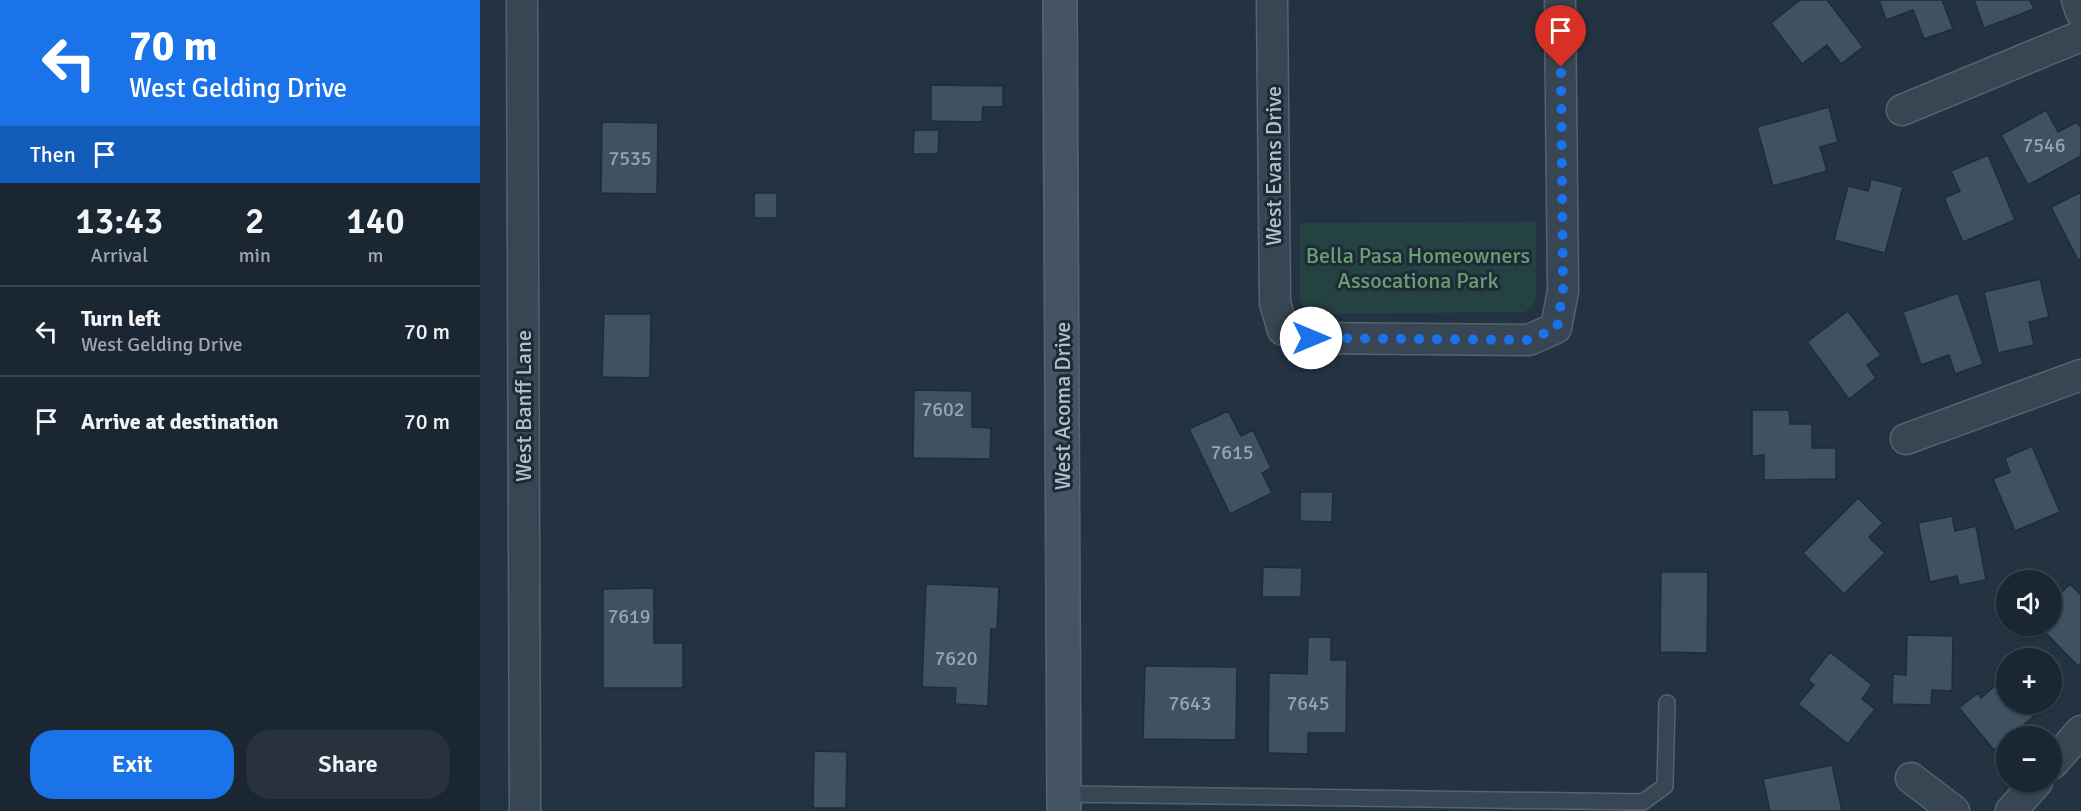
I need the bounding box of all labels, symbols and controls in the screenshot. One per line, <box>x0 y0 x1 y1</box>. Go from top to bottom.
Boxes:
pin <box>1535 5 1586 67</box>
icon: arrive <box>1544 14 1577 47</box>
text: 70 m <box>129 21 218 72</box>
icon: left <box>30 24 108 102</box>
text: West Gelding Drive <box>129 72 347 105</box>
street label: West Evans Drive <box>1260 86 1287 246</box>
house number: 7546 <box>2022 133 2066 158</box>
icon: arrive <box>88 138 121 171</box>
text: Then <box>30 141 76 168</box>
house number: 7535 <box>608 146 652 171</box>
text: 13:43 <box>75 199 163 244</box>
text: 2 <box>245 199 265 244</box>
text: 140 <box>346 199 405 244</box>
park label: Bella Pasa Homeowners Assocationa Park <box>1306 242 1530 294</box>
text: Arrival <box>91 243 148 268</box>
text: min <box>239 243 271 268</box>
text: m <box>367 243 383 268</box>
text: Turn left <box>81 305 161 332</box>
position arrow <box>1279 306 1343 370</box>
icon: left <box>30 315 63 348</box>
text: 70 m <box>404 318 450 345</box>
street label: West Acoma Drive <box>1049 322 1076 490</box>
street label: West Banff Lane <box>510 330 537 482</box>
text: West Gelding Drive <box>81 332 243 357</box>
house number: 7602 <box>921 397 965 422</box>
icon: arrive <box>30 405 63 438</box>
text: Arrive at destination <box>81 408 278 435</box>
text: 70 m <box>404 408 450 435</box>
house number: 7615 <box>1210 440 1254 465</box>
map controls <box>1996 570 2062 792</box>
button: sound <box>1996 570 2062 636</box>
house number: 7619 <box>607 604 651 629</box>
house number: 7620 <box>934 646 978 671</box>
button: + <box>1996 648 2062 714</box>
house number: 7643 <box>1168 691 1212 716</box>
house number: 7645 <box>1286 691 1330 716</box>
button: − <box>1996 726 2062 792</box>
button: Exit <box>30 730 234 799</box>
button: Share <box>246 730 450 799</box>

